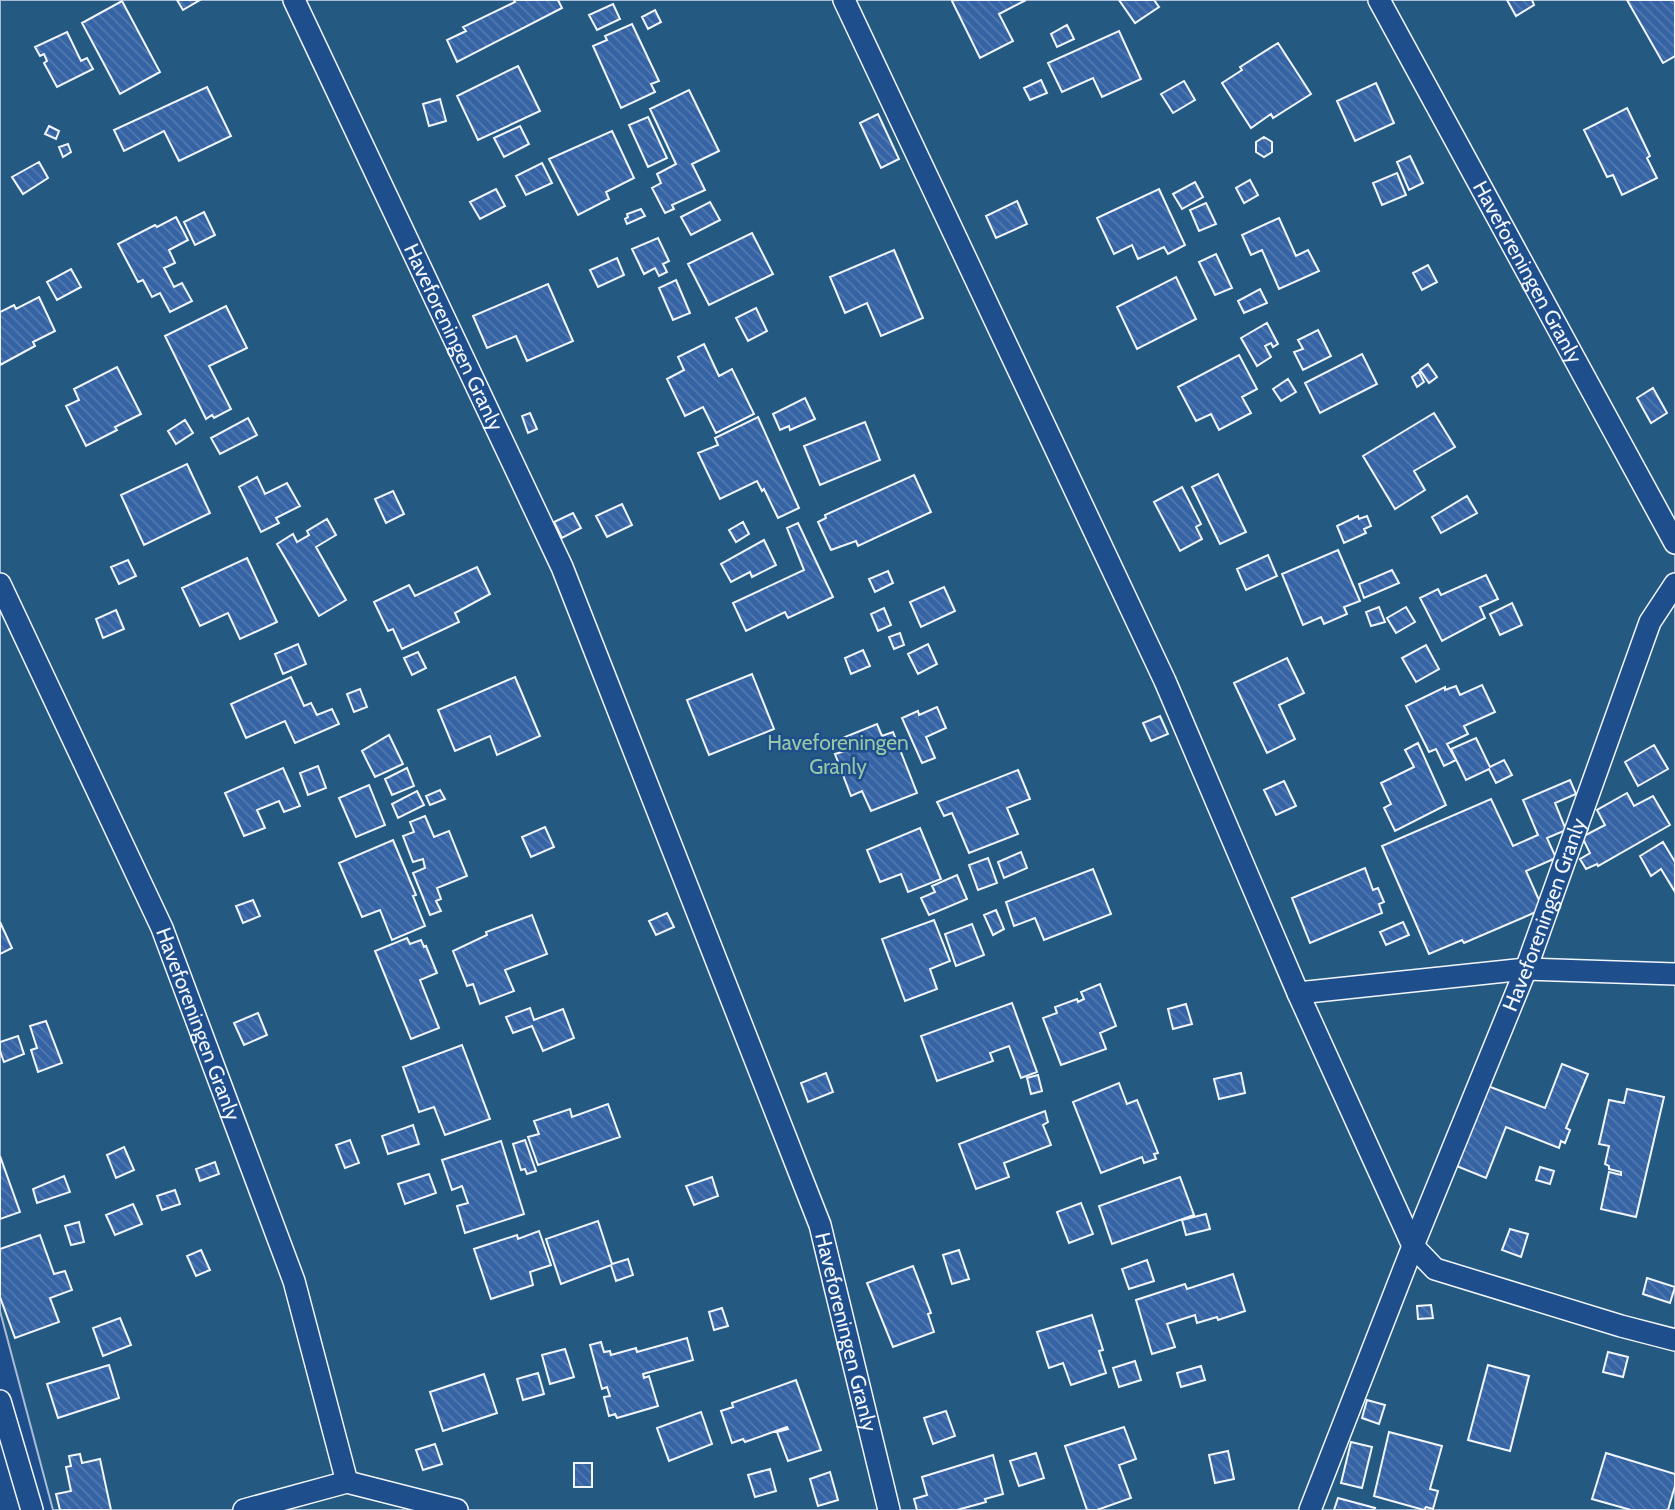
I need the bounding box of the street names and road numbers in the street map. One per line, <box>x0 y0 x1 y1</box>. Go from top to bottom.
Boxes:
street label: Haveforeningen Granly <box>1468 176 1588 368</box>
street label: Haveforeningen Granly <box>399 239 509 435</box>
street label: Haveforeningen Granly <box>1497 814 1591 1015</box>
street label: Haveforeningen Granly <box>151 924 246 1124</box>
street label: Haveforeningen Granly <box>810 1230 883 1434</box>

